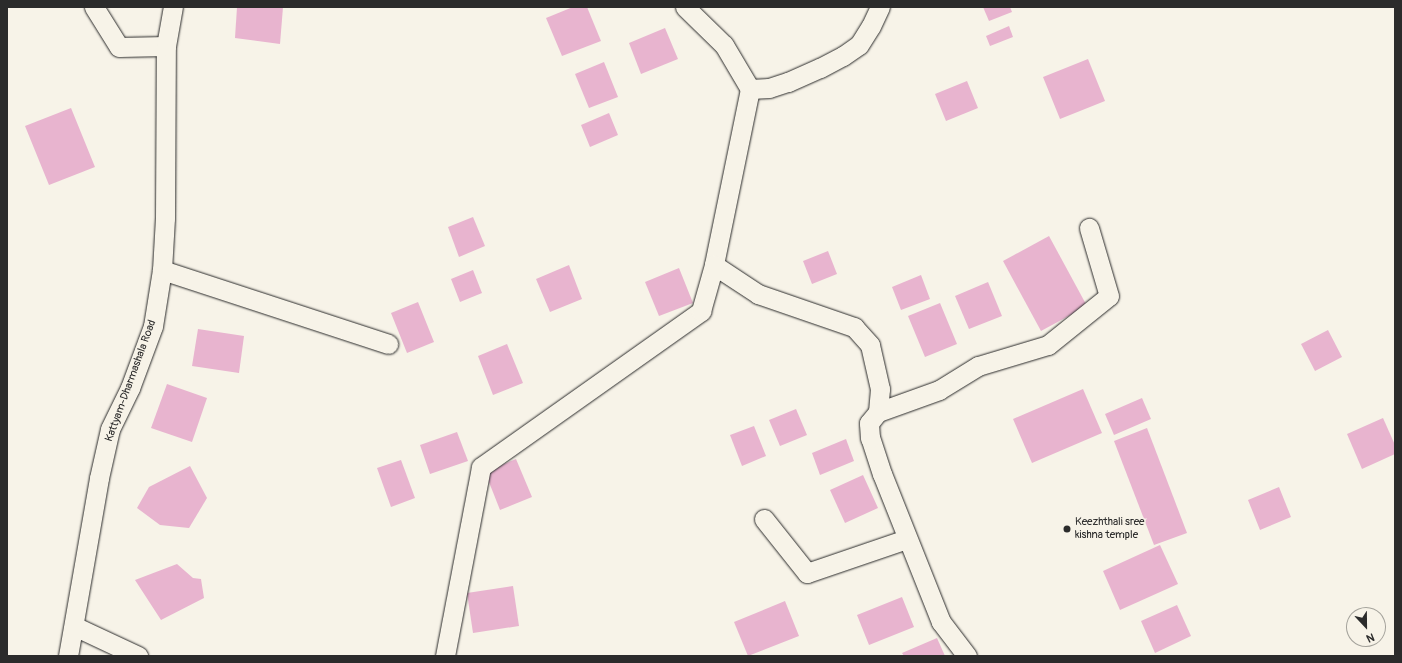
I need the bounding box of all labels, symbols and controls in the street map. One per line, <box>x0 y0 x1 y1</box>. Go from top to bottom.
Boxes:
street label: Kattyam-Dharmashala Road <box>103 318 159 444</box>
place label: Keezhthali sree kishna temple <box>1075 516 1145 542</box>
marker: Keezhthali sree kishna temple <box>1062 524 1072 534</box>
north arrow <box>1346 607 1386 647</box>
text: N <box>1364 630 1376 645</box>

